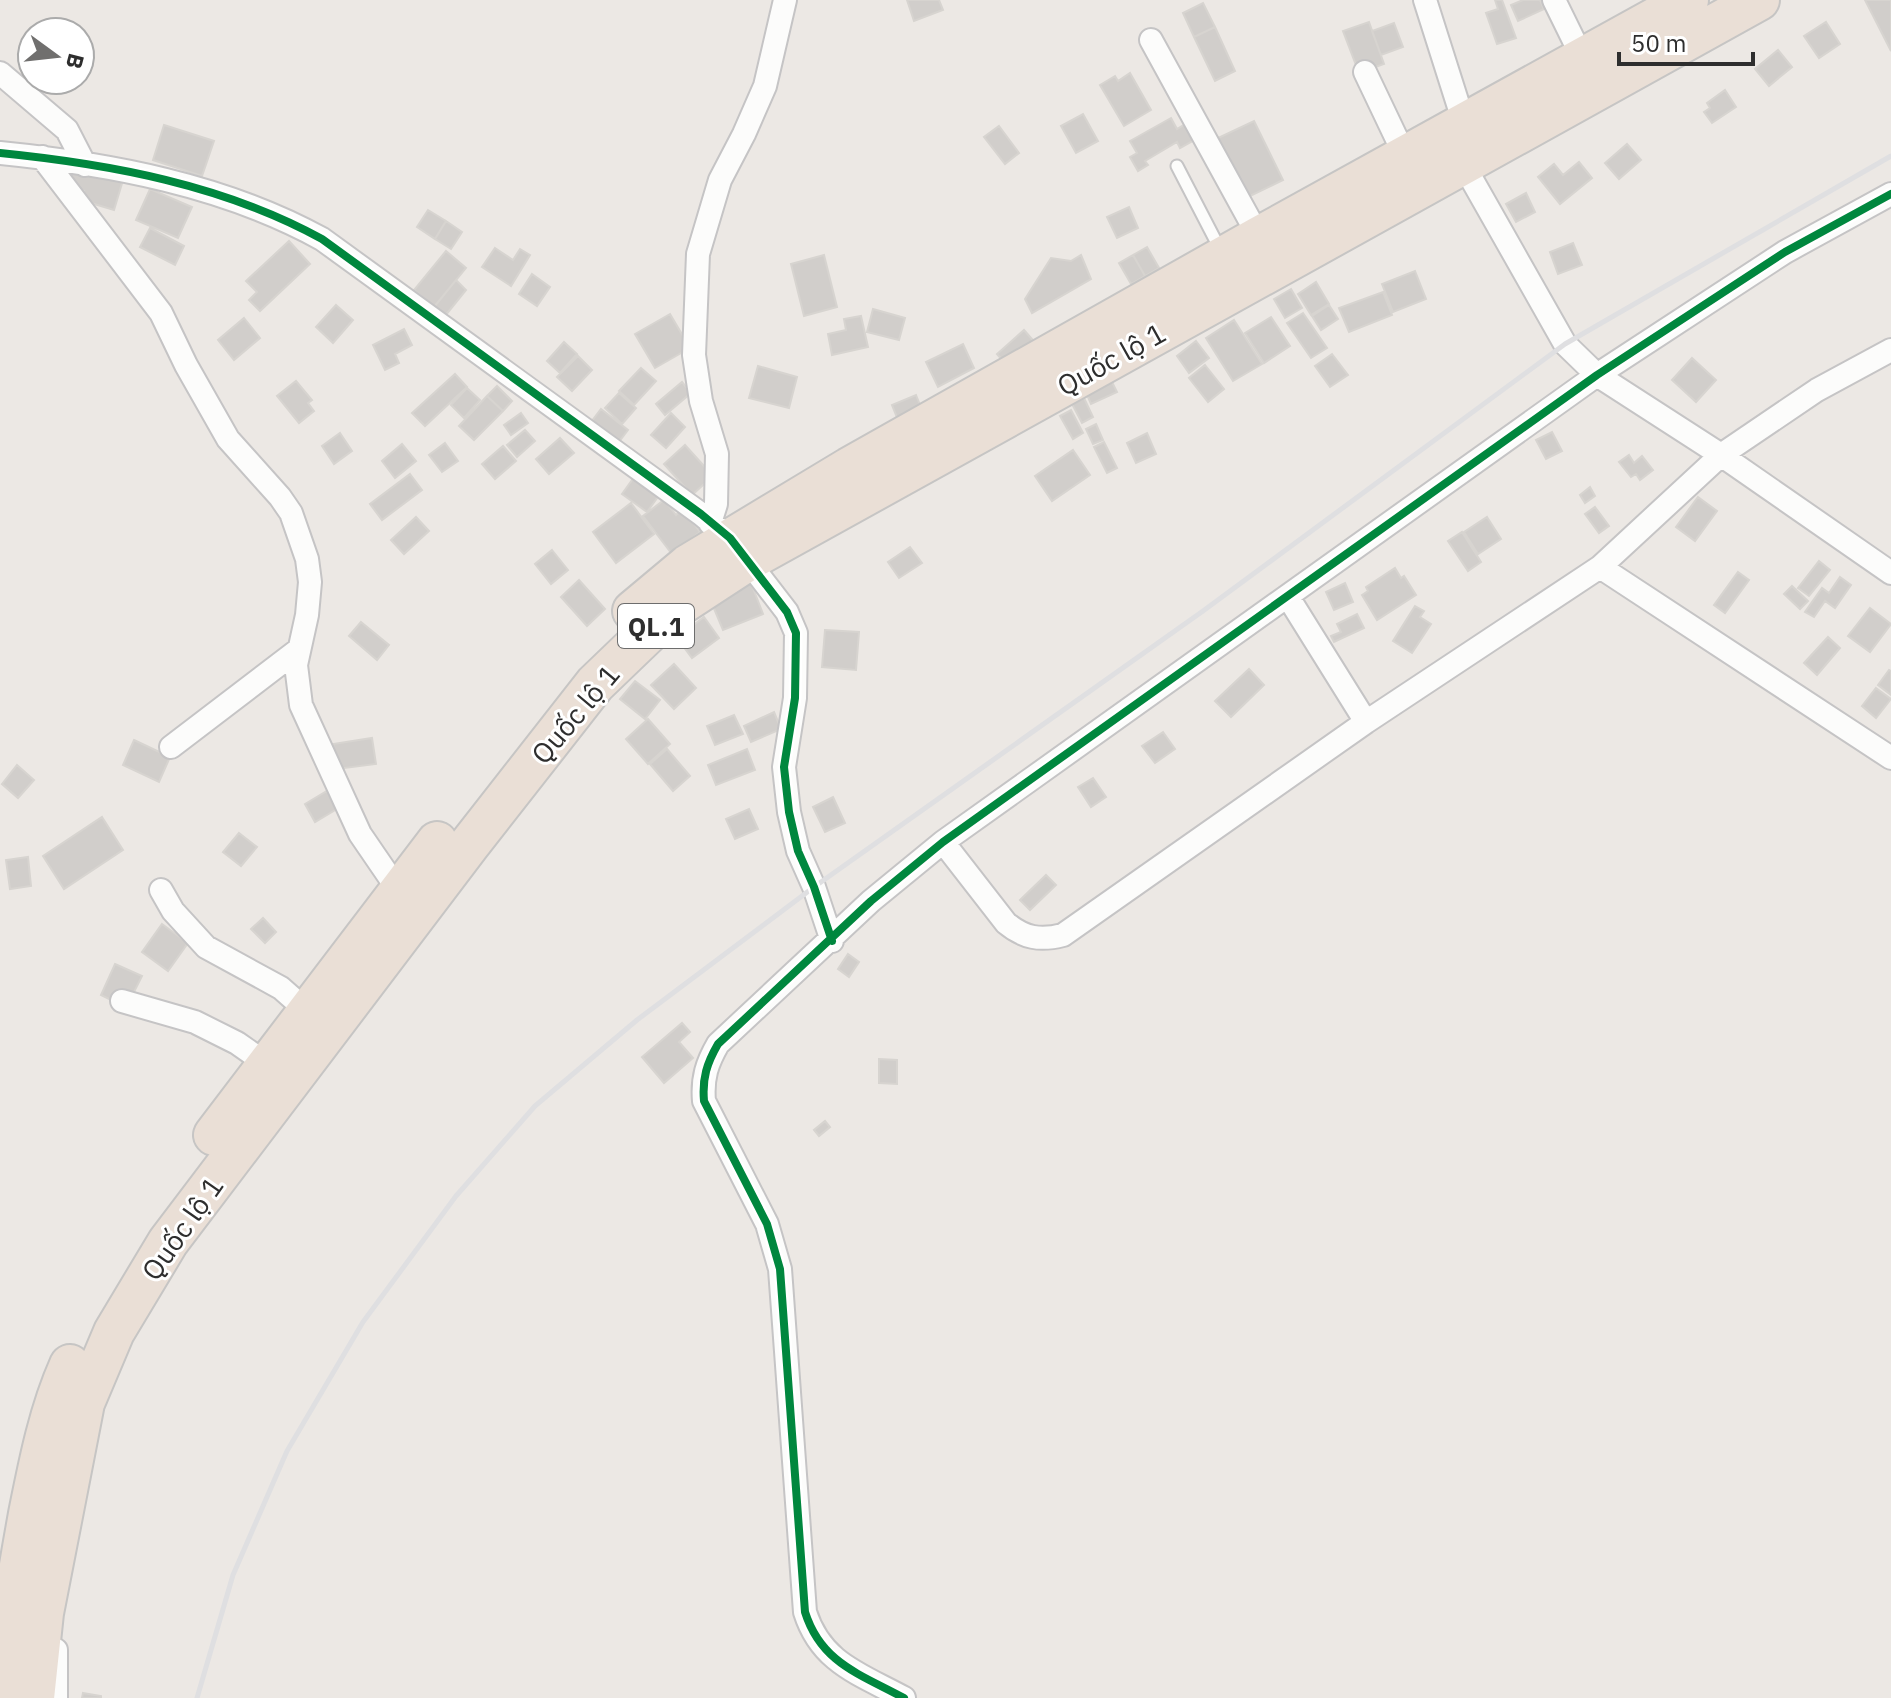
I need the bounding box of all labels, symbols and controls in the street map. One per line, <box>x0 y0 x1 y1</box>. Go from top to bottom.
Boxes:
north arrow <box>16 16 96 96</box>
scale bar <box>1619 16 1753 66</box>
text: 50 m <box>1631 27 1686 59</box>
text: B <box>60 50 92 72</box>
street label: Quốc lộ 1 <box>1050 314 1172 404</box>
road number: QL.1 <box>618 604 694 648</box>
street label: Quốc lộ 1 <box>523 657 627 771</box>
street label: Quốc lộ 1 <box>133 1169 231 1287</box>

